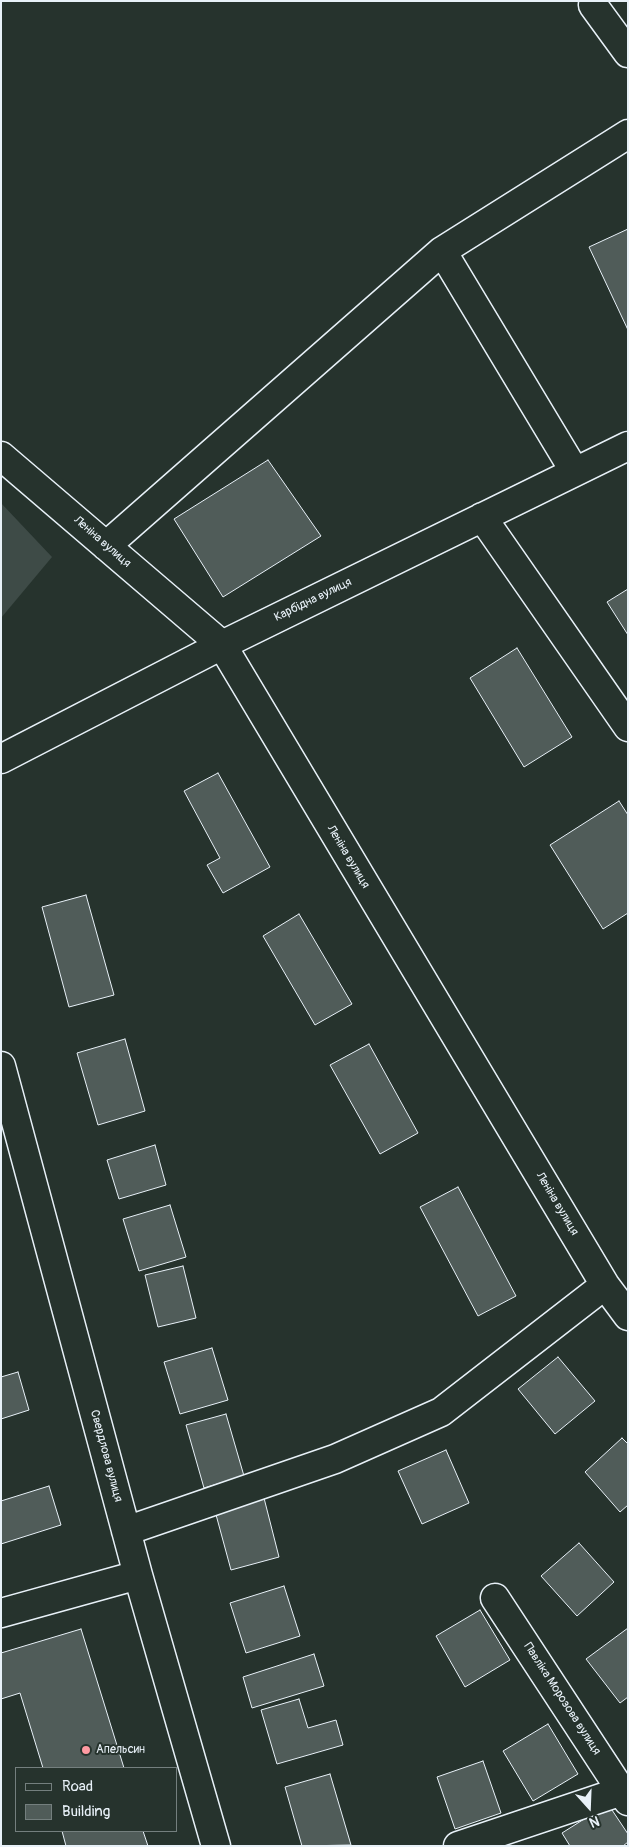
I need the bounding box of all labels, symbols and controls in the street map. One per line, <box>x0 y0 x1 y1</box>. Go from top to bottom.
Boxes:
street label: Леніна вулиця <box>70 513 134 571</box>
street label: Карбідна вулиця <box>272 575 354 625</box>
street label: Леніна вулиця <box>323 823 373 891</box>
street label: Леніна вулиця <box>532 1170 582 1238</box>
street label: Свердлова вулиця <box>87 1408 125 1504</box>
street label: Павліка Морозова вулиця <box>520 1640 604 1758</box>
place label: Апельсин <box>96 1743 145 1757</box>
marker: Апельсин <box>80 1744 92 1756</box>
legend <box>15 1767 178 1832</box>
text: Road <box>62 1777 93 1796</box>
north arrow <box>564 1782 614 1832</box>
text: Building <box>62 1802 110 1821</box>
text: N <box>587 1812 602 1831</box>

